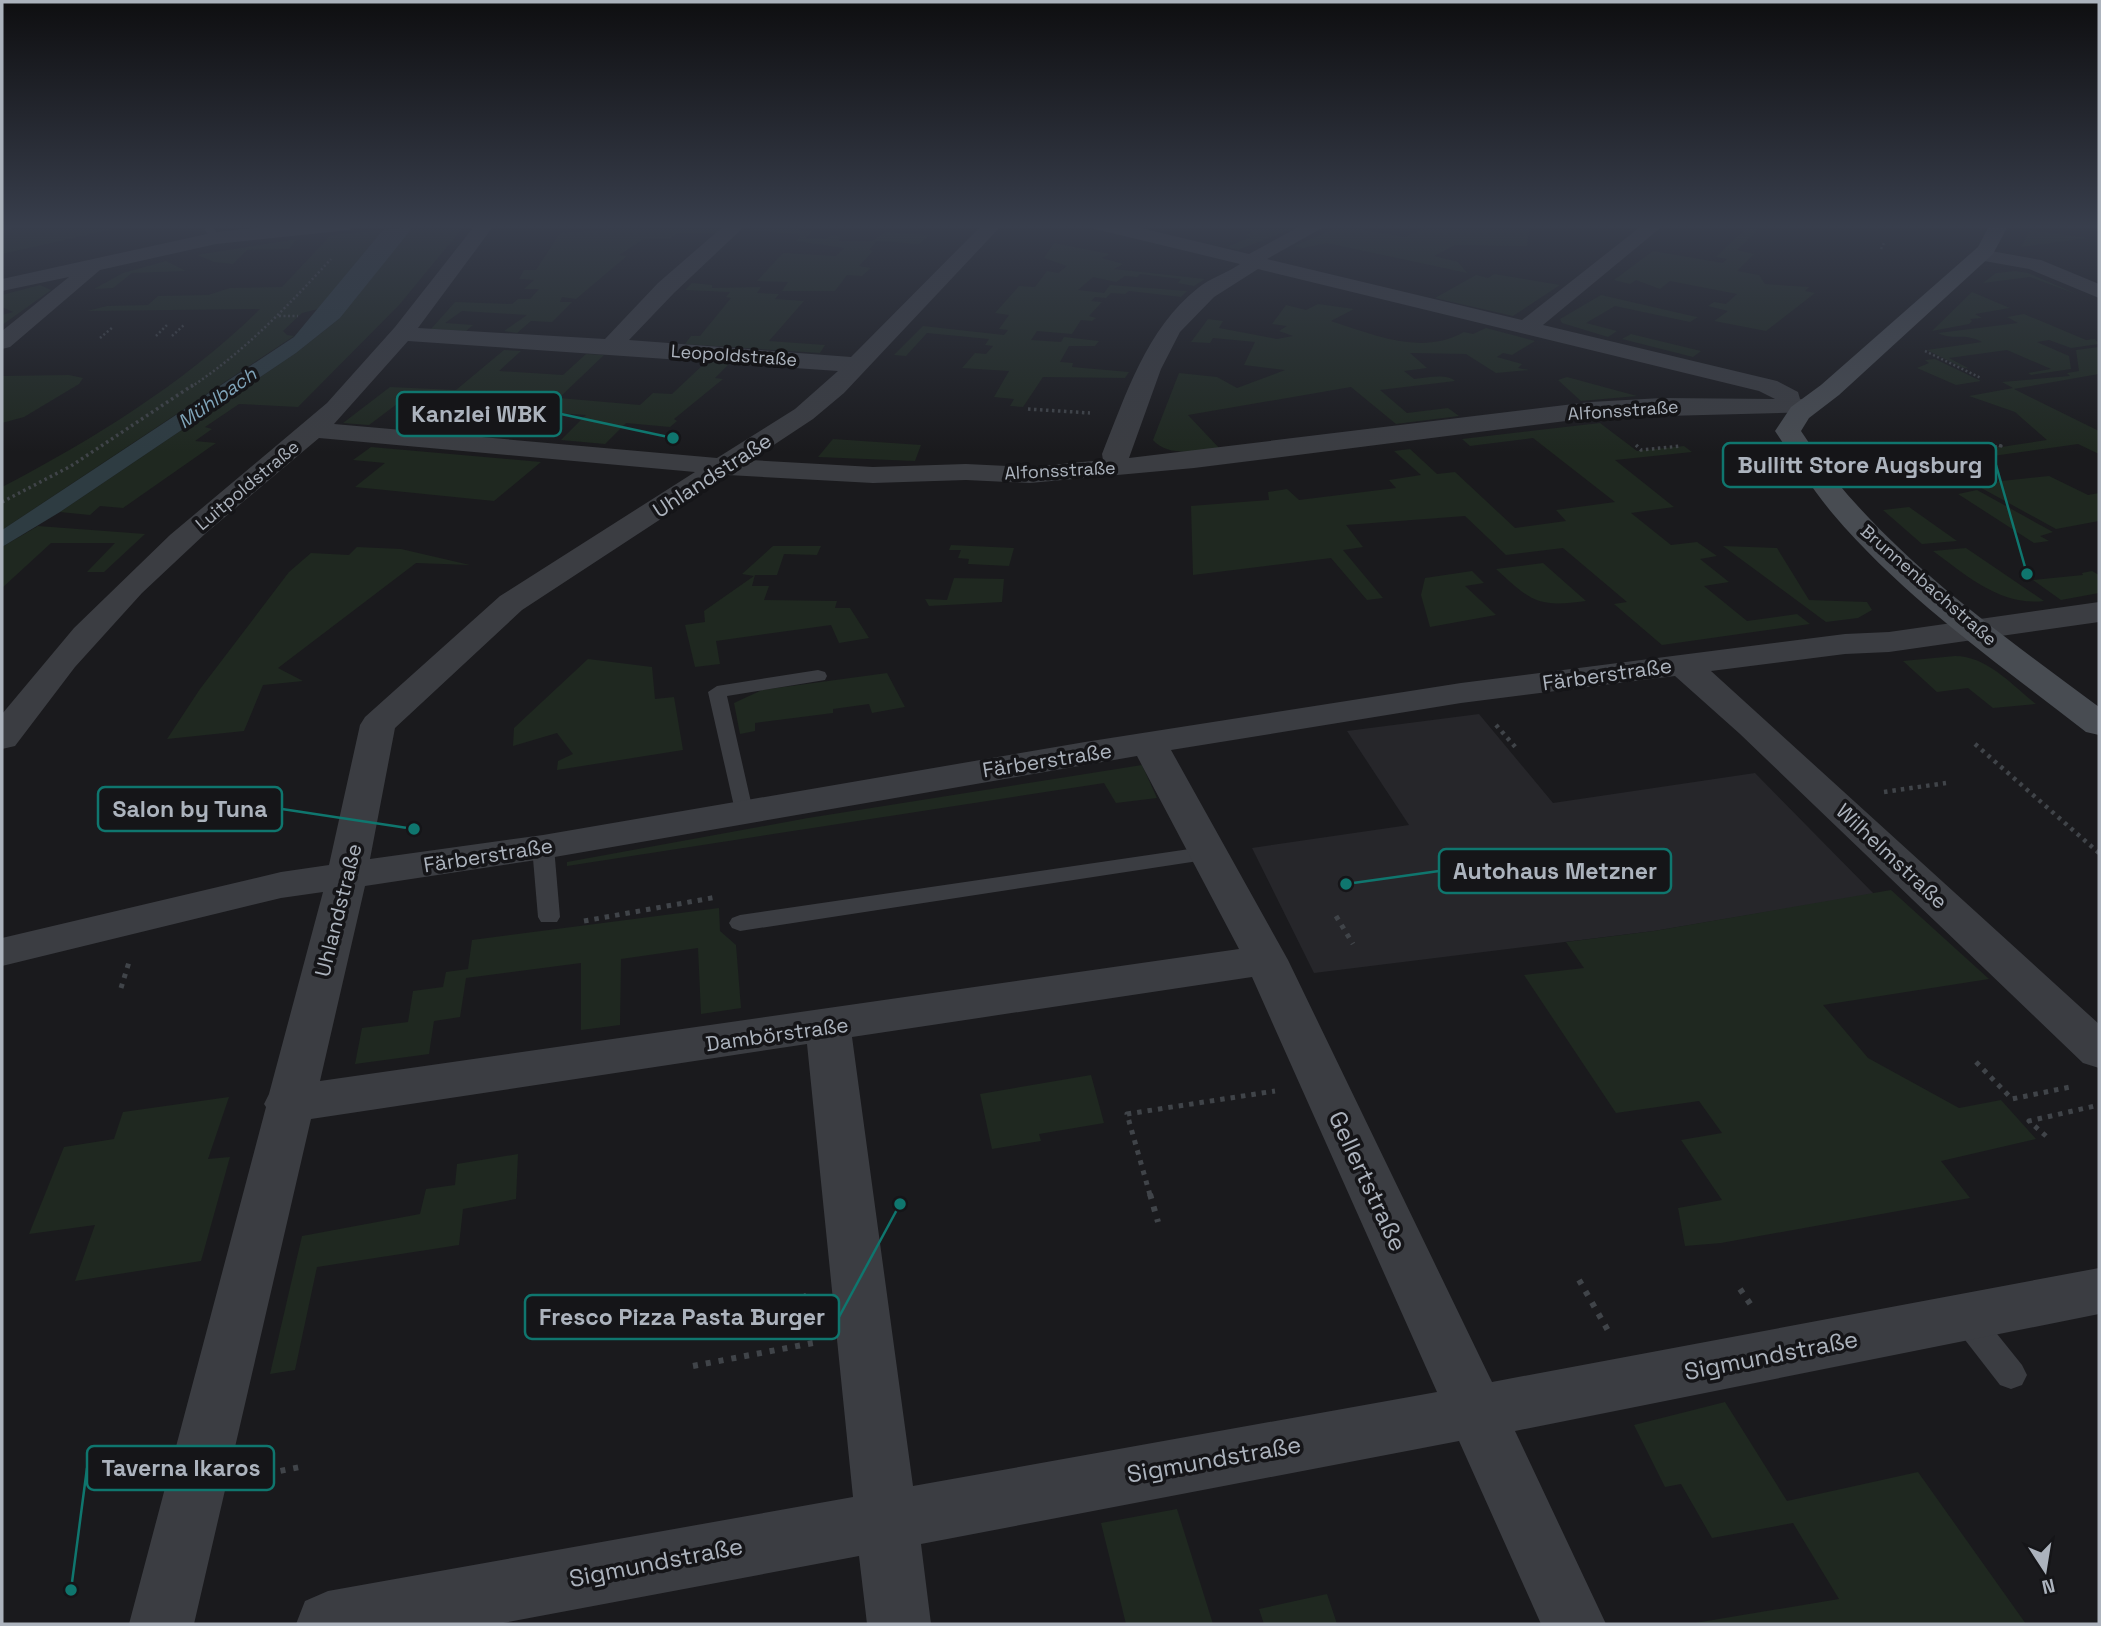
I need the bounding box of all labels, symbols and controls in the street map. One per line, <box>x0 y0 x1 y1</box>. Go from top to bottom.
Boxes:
street label: Leopoldstraße <box>670 339 798 371</box>
water label: Mühlbach <box>173 362 261 434</box>
callout: Kanzlei WBK <box>397 392 561 436</box>
street label: Alfonsstraße <box>1567 395 1679 425</box>
text: Kanzlei WBK <box>411 399 547 429</box>
street label: Uhlandstraße <box>648 427 776 523</box>
street label: Luitpoldstraße <box>190 435 304 535</box>
callout: Bullitt Store Augsburg <box>1723 443 1996 487</box>
text: Bullitt Store Augsburg <box>1738 450 1982 480</box>
street label: Alfonsstraße <box>1004 456 1116 484</box>
street label: Brunnenbachstraße <box>1856 519 2002 651</box>
street label: Färberstraße <box>1540 652 1674 696</box>
street label: Färberstraße <box>980 736 1114 784</box>
callout: Salon by Tuna <box>98 787 282 831</box>
text: Salon by Tuna <box>113 794 267 824</box>
street label: Wilhelmstraße <box>1831 797 1953 915</box>
street label: Färberstraße <box>421 831 555 879</box>
street label: Uhlandstraße <box>308 841 368 979</box>
callout: Autohaus Metzner <box>1439 849 1671 893</box>
text: Autohaus Metzner <box>1453 856 1657 886</box>
street label: Dambörstraße <box>704 1011 850 1057</box>
street label: Gellertstraße <box>1322 1106 1414 1256</box>
callout: Fresco Pizza Pasta Burger <box>525 1295 839 1339</box>
text: Fresco Pizza Pasta Burger <box>539 1302 825 1332</box>
street label: Sigmundstraße <box>1681 1323 1861 1387</box>
street label: Sigmundstraße <box>1124 1428 1304 1490</box>
callout: Taverna Ikaros <box>87 1446 274 1490</box>
text: Taverna Ikaros <box>101 1453 261 1483</box>
street label: Sigmundstraße <box>566 1530 746 1594</box>
north arrow <box>2010 1535 2080 1605</box>
text: N <box>2040 1573 2057 1600</box>

